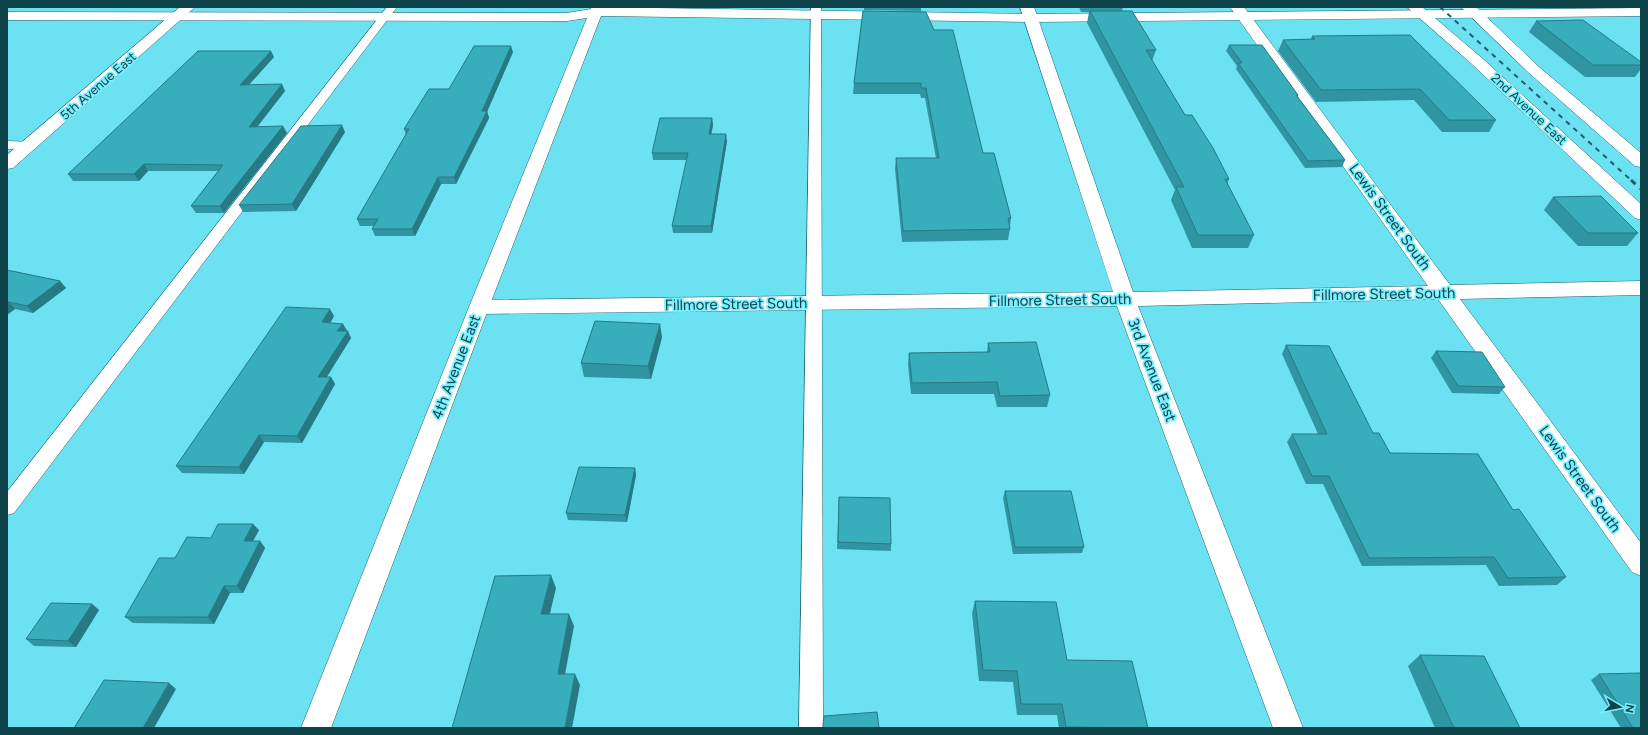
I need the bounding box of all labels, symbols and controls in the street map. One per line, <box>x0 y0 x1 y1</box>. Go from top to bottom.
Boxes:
street label: 5th Avenue East <box>57 49 139 123</box>
street label: 2nd Avenue East <box>1488 70 1570 148</box>
street label: Lewis Street South <box>1345 160 1435 274</box>
street label: Fillmore Street South <box>1313 284 1455 304</box>
street label: Fillmore Street South <box>989 290 1131 310</box>
street label: Fillmore Street South <box>665 294 807 314</box>
street label: 4th Avenue East <box>428 312 484 422</box>
street label: 3rd Avenue East <box>1124 316 1180 425</box>
street label: Lewis Street South <box>1535 422 1625 536</box>
north arrow <box>1600 687 1640 727</box>
text: N <box>1622 703 1636 714</box>

